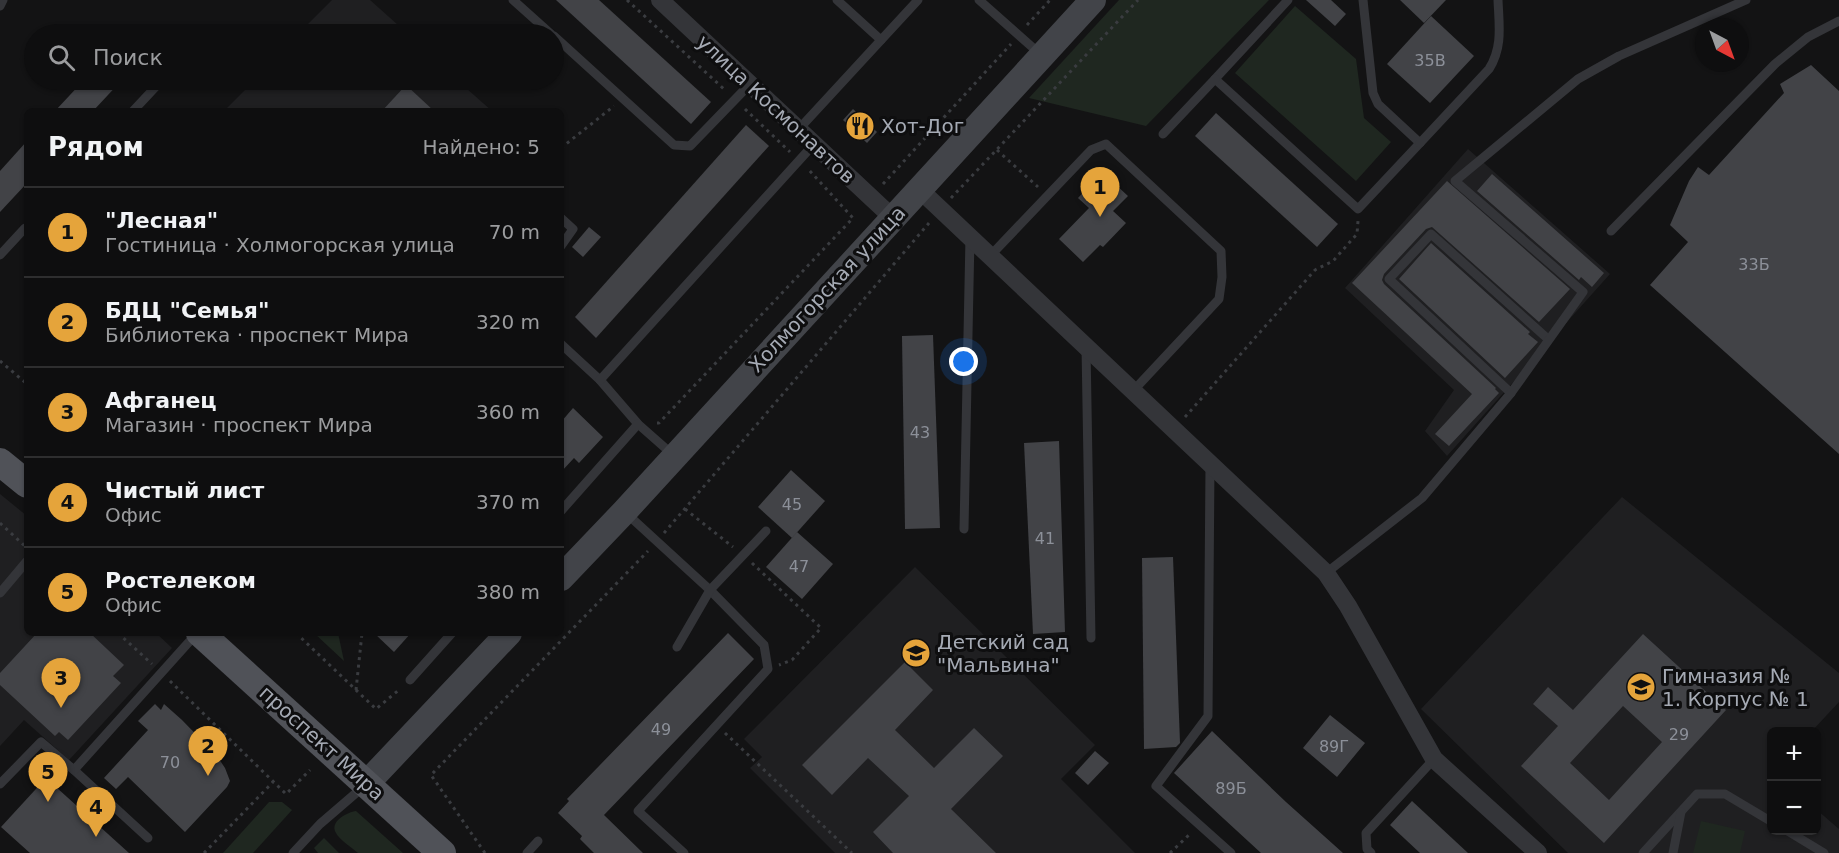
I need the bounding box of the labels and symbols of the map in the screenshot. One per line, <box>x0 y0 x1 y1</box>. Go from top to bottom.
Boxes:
north arrow <box>1695 18 1749 72</box>
street label: улица Космонавтов <box>692 29 860 189</box>
house number: 35В <box>1414 51 1446 70</box>
restaurant icon: Хот-Дог <box>844 110 876 142</box>
place label: Хот-Дог <box>881 114 964 138</box>
pin: 1 <box>1080 168 1120 217</box>
street label: Холмогорская улица <box>744 201 910 377</box>
house number: 33Б <box>1738 255 1770 274</box>
your location <box>949 347 978 376</box>
house number: 43 <box>910 423 930 442</box>
house number: 45 <box>782 495 802 514</box>
house number: 41 <box>1035 529 1055 548</box>
house number: 47 <box>789 557 809 576</box>
place label: Детский сад "Мальвина" <box>937 630 1069 677</box>
school or university icon: Детский сад "Мальвина" <box>900 637 932 669</box>
pin: 3 <box>42 658 80 708</box>
place label: Гимназия № 1. Корпус № 1 <box>1662 664 1809 711</box>
school or university icon: Гимназия № 1. Корпус № 1 <box>1625 671 1657 703</box>
street label: проспект Мира <box>255 681 389 805</box>
house number: 49 <box>651 720 671 739</box>
house number: 29 <box>1669 725 1689 744</box>
pin: 2 <box>188 726 228 776</box>
house number: 89Г <box>1319 737 1349 756</box>
pin: 5 <box>28 752 68 802</box>
house number: 70 <box>160 753 180 772</box>
house number: 89Б <box>1215 779 1247 798</box>
pin: 4 <box>76 788 116 837</box>

